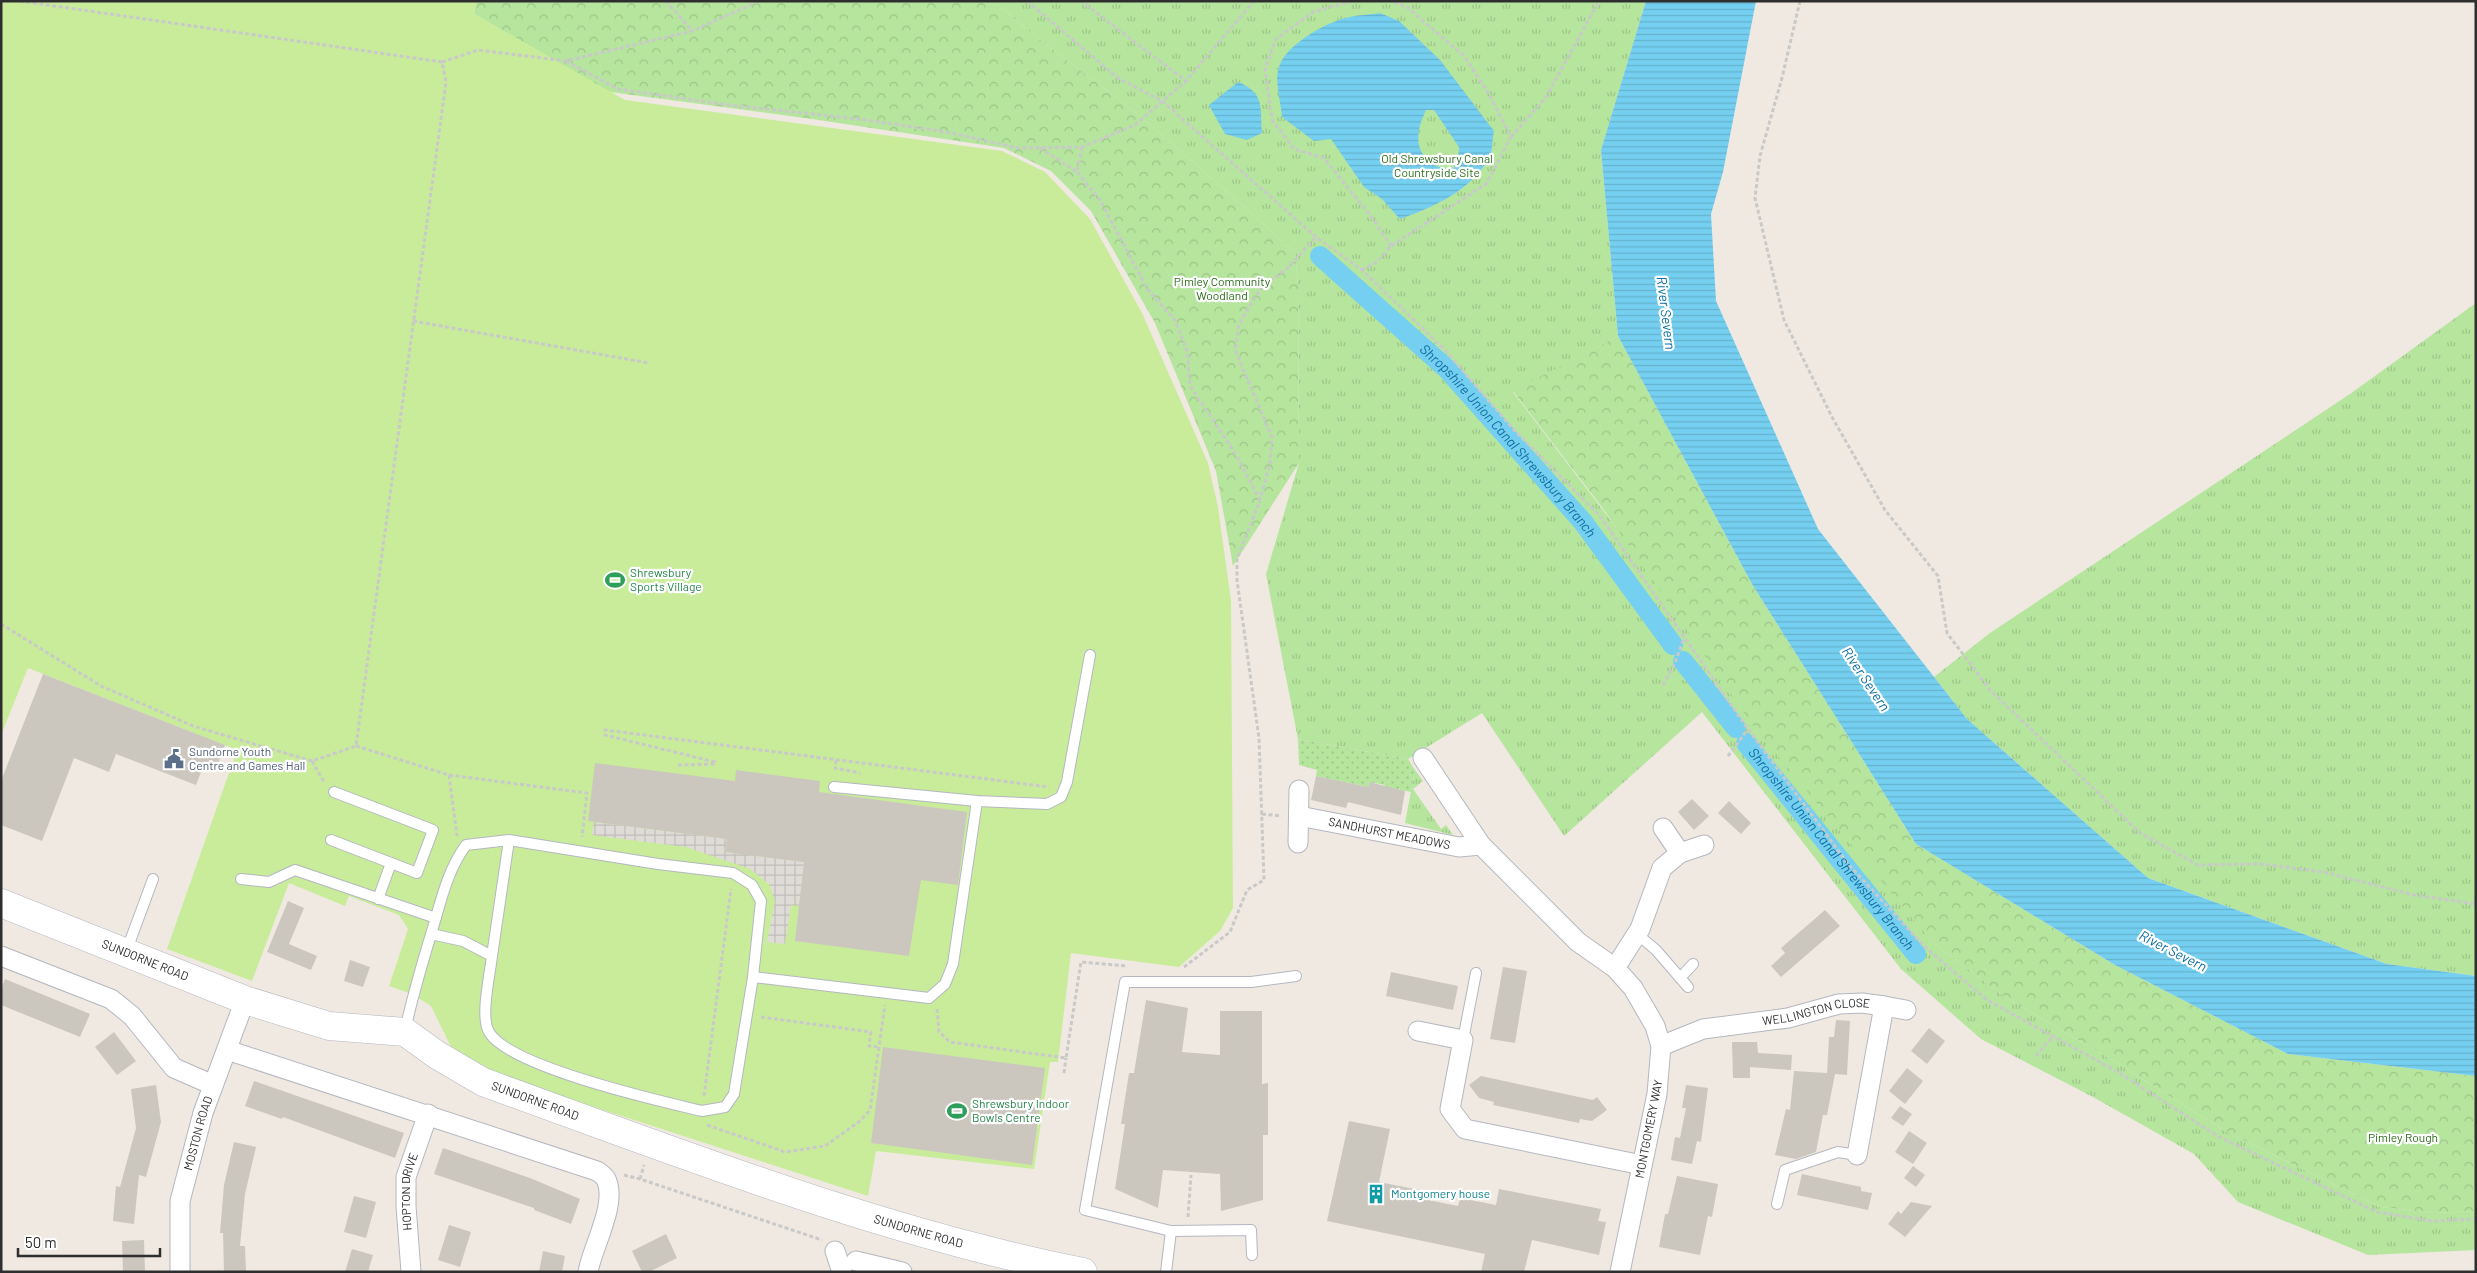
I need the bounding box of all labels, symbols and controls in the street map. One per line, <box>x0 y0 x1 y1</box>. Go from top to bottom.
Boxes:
park label: Old Shrewsbury Canal Countryside Site <box>1381 151 1493 179</box>
park label: Pimley Community Woodland <box>1174 274 1271 302</box>
water label: River Severn <box>1654 275 1679 351</box>
water label: Shropshire Union Canal Shrewsbury Branch <box>1417 340 1600 540</box>
place label: Shrewsbury Sports Village <box>630 565 702 593</box>
sports icon: Shrewsbury Sports Village <box>604 569 626 591</box>
water label: River Severn <box>1839 643 1894 714</box>
place label: Sundorne Youth Centre and Games Hall <box>189 744 305 772</box>
water label: Shropshire Union Canal Shrewsbury Branch <box>1745 744 1918 953</box>
public building icon: Sundorne Youth Centre and Games Hall <box>163 748 185 770</box>
street label: SANDHURST MEADOWS <box>1327 814 1452 851</box>
water label: River Severn <box>2137 926 2210 975</box>
street label: SUNDORNE ROAD <box>100 936 191 983</box>
street label: WELLINGTON CLOSE <box>1761 995 1871 1027</box>
street label: SUNDORNE ROAD <box>490 1078 581 1122</box>
street label: MONTGOMERY WAY <box>1632 1078 1664 1179</box>
street label: MOSTON ROAD <box>180 1094 215 1172</box>
place label: Shrewsbury Indoor Bowls Centre <box>972 1096 1070 1124</box>
sports icon: Shrewsbury Indoor Bowls Centre <box>946 1100 968 1122</box>
park label: Pimley Rough <box>2368 1130 2438 1144</box>
street label: HOPTON DRIVE <box>398 1151 420 1231</box>
building icon: Montgomery house <box>1365 1183 1387 1205</box>
place label: Montgomery house <box>1391 1186 1490 1200</box>
street label: SUNDORNE ROAD <box>872 1211 965 1250</box>
scale bar <box>18 1226 160 1258</box>
text: 50 m <box>25 1233 57 1251</box>

